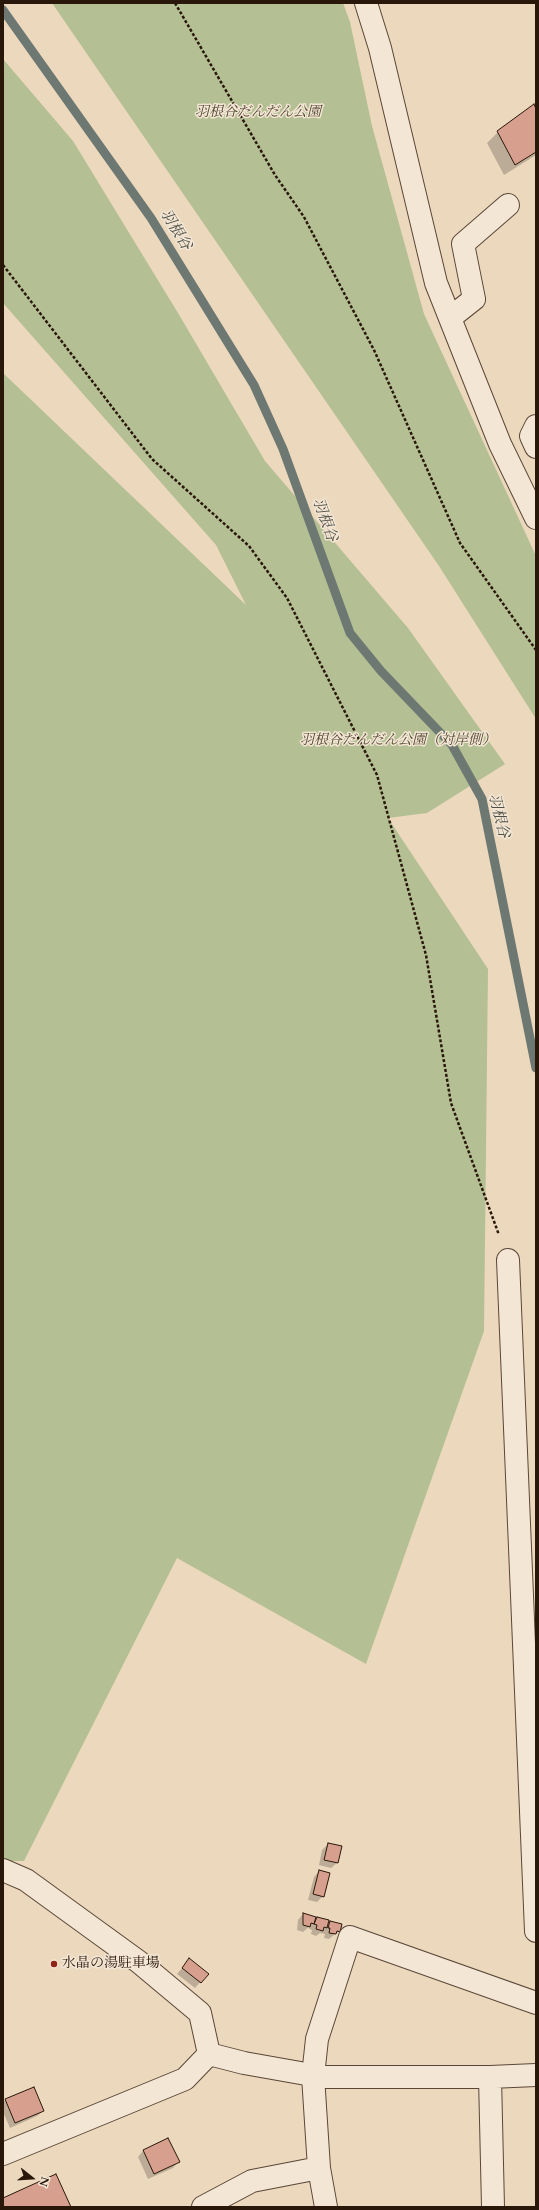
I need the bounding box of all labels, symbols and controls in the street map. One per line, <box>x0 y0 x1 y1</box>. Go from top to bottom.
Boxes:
park label: 羽根谷だんだん公園 <box>195 105 321 121</box>
water label: 羽根谷 <box>155 206 195 254</box>
water label: 羽根谷 <box>308 496 340 544</box>
park label: 羽根谷だんだん公園（対岸側） <box>300 733 496 749</box>
water label: 羽根谷 <box>484 792 512 840</box>
place label: 水晶の湯駐車場 <box>62 1956 160 1972</box>
marker: 水晶の湯駐車場 <box>49 1959 59 1969</box>
north arrow <box>12 2158 52 2198</box>
text: N <box>35 2175 53 2188</box>

